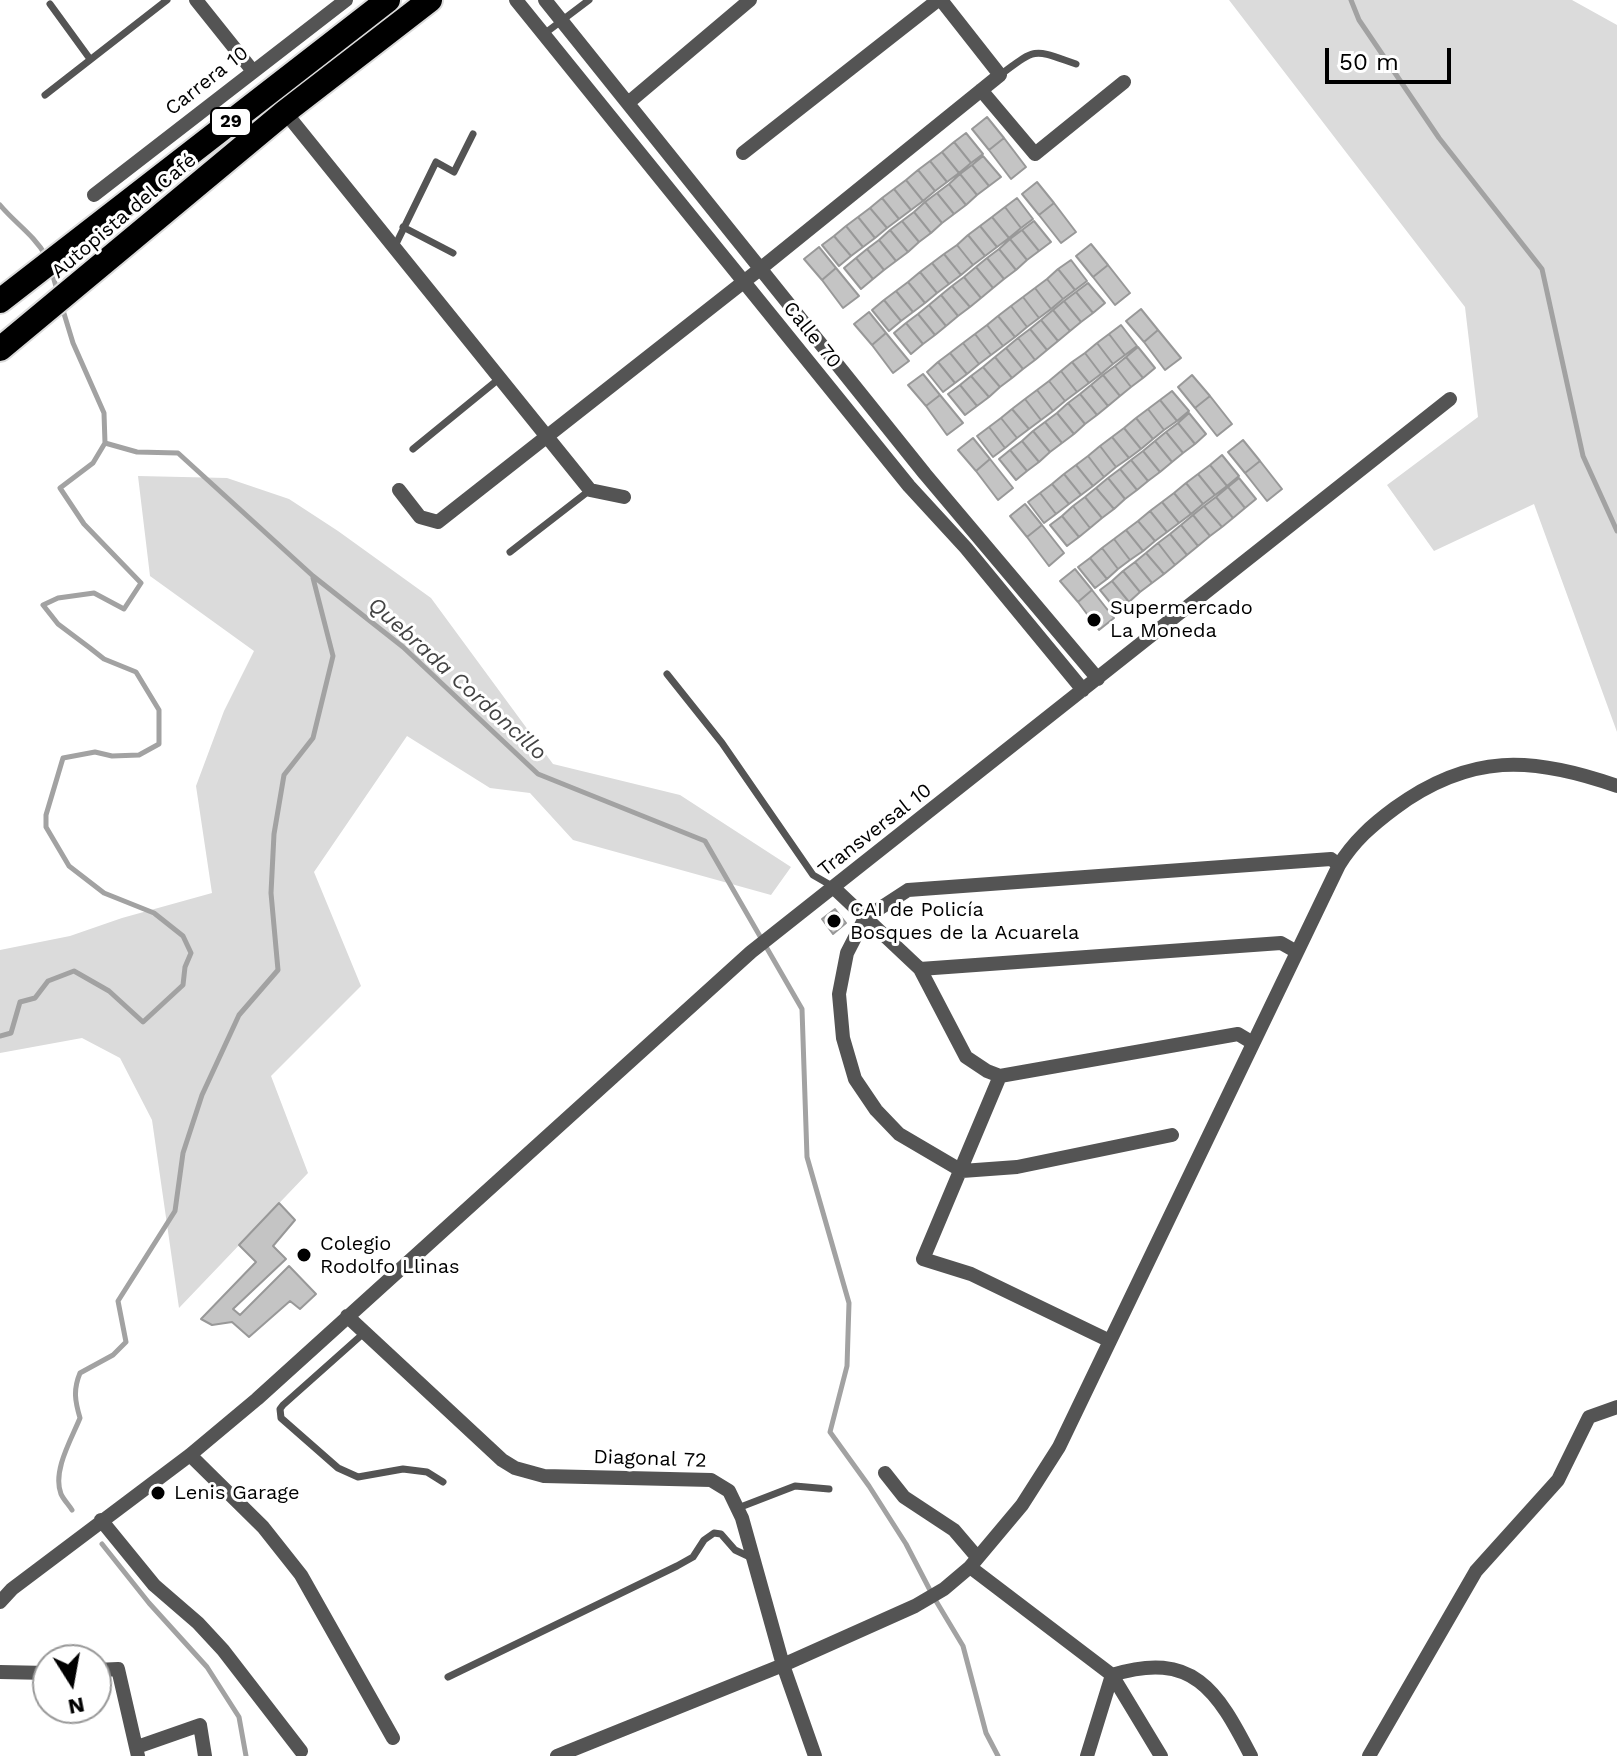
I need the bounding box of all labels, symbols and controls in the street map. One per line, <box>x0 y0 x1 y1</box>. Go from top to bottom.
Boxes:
scale bar <box>1329 32 1455 82</box>
street label: Carrera 10 <box>161 41 253 121</box>
text: 50 m <box>1339 48 1399 76</box>
road number: 29 <box>211 108 251 136</box>
street label: Autopista del Café <box>47 148 201 284</box>
street label: Calle 70 <box>778 297 846 373</box>
water label: Quebrada Cordoncillo <box>362 592 552 766</box>
place label: Supermercado La Moneda <box>1110 596 1253 643</box>
marker: Supermercado La Moneda <box>1085 611 1103 629</box>
street label: Transversal 10 <box>814 778 936 882</box>
place label: CAI de Policía Bosques de la Acuarela <box>850 898 1079 945</box>
marker: CAI de Policía Bosques de la Acuarela <box>825 912 843 930</box>
place label: Colegio Rodolfo Llinas <box>320 1232 460 1279</box>
marker: Colegio Rodolfo Llinas <box>295 1246 313 1264</box>
street label: Diagonal 72 <box>593 1445 707 1473</box>
place label: Lenis Garage <box>174 1481 299 1505</box>
marker: Lenis Garage <box>149 1484 167 1502</box>
north arrow <box>32 1644 112 1724</box>
text: N <box>66 1692 87 1720</box>

